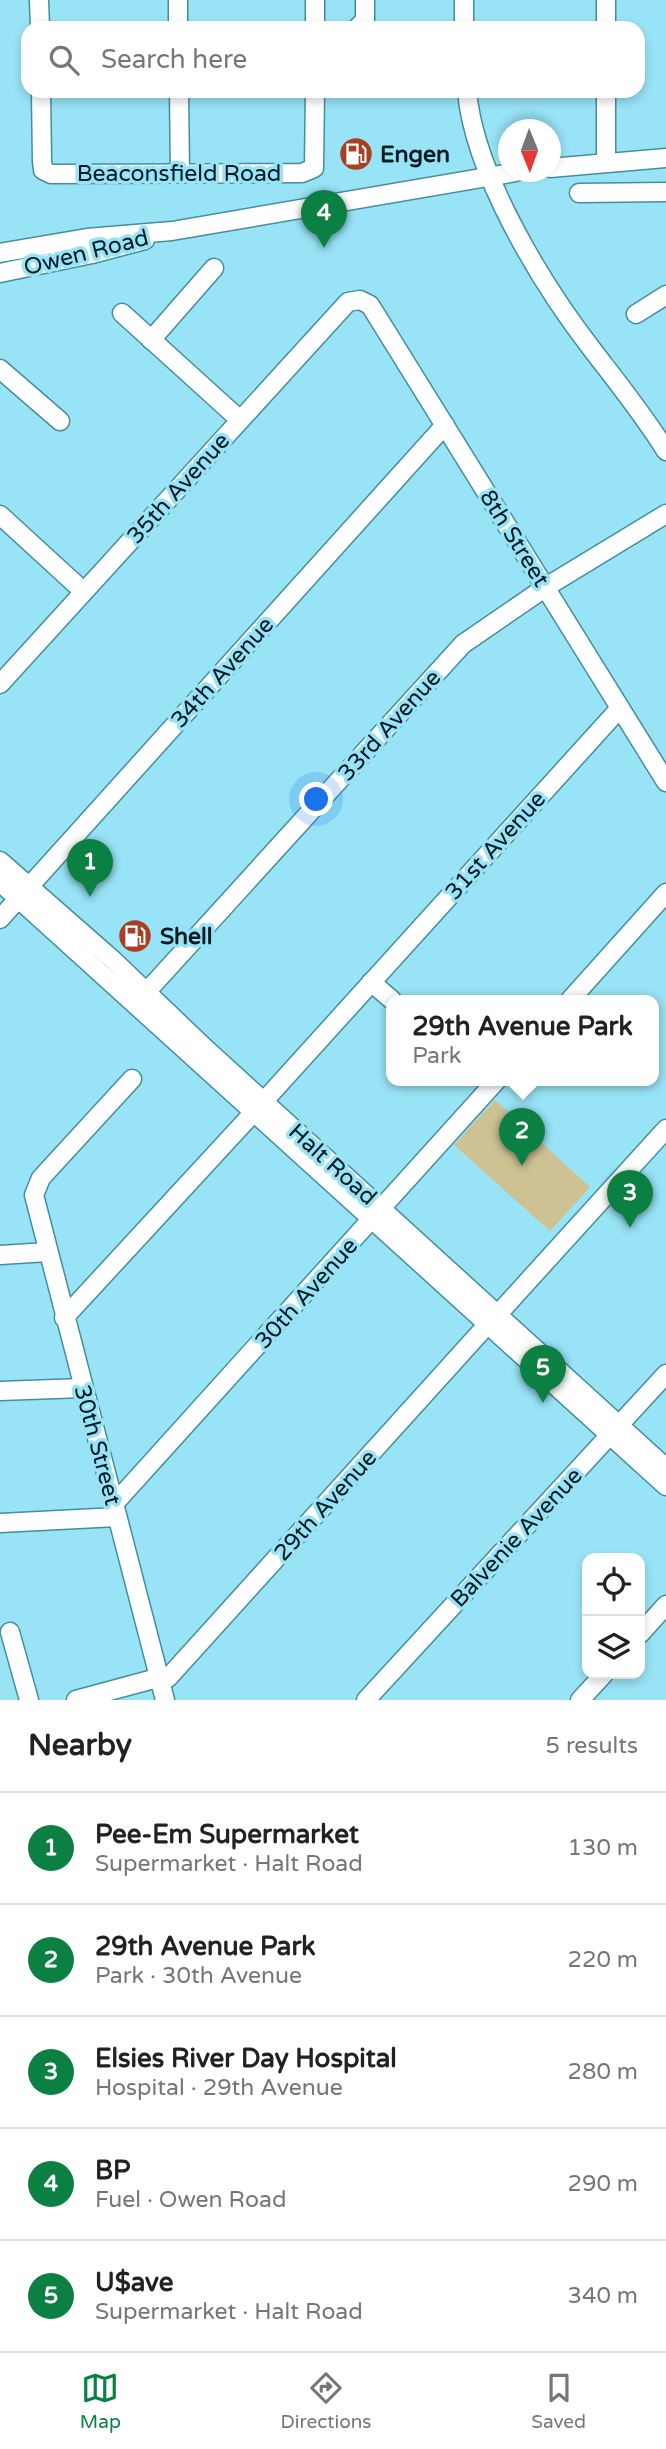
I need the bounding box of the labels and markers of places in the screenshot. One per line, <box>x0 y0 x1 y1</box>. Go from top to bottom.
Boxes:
fuel station icon: Engen <box>337 135 375 173</box>
place label: Engen <box>380 141 450 169</box>
pin: 4 <box>301 190 347 248</box>
pin: 1 <box>67 839 113 897</box>
fuel station icon: Shell <box>116 917 154 955</box>
place label: Shell <box>160 923 212 951</box>
pin: 2 <box>499 1108 545 1166</box>
pin: 3 <box>607 1170 653 1228</box>
pin: 5 <box>520 1345 566 1403</box>

